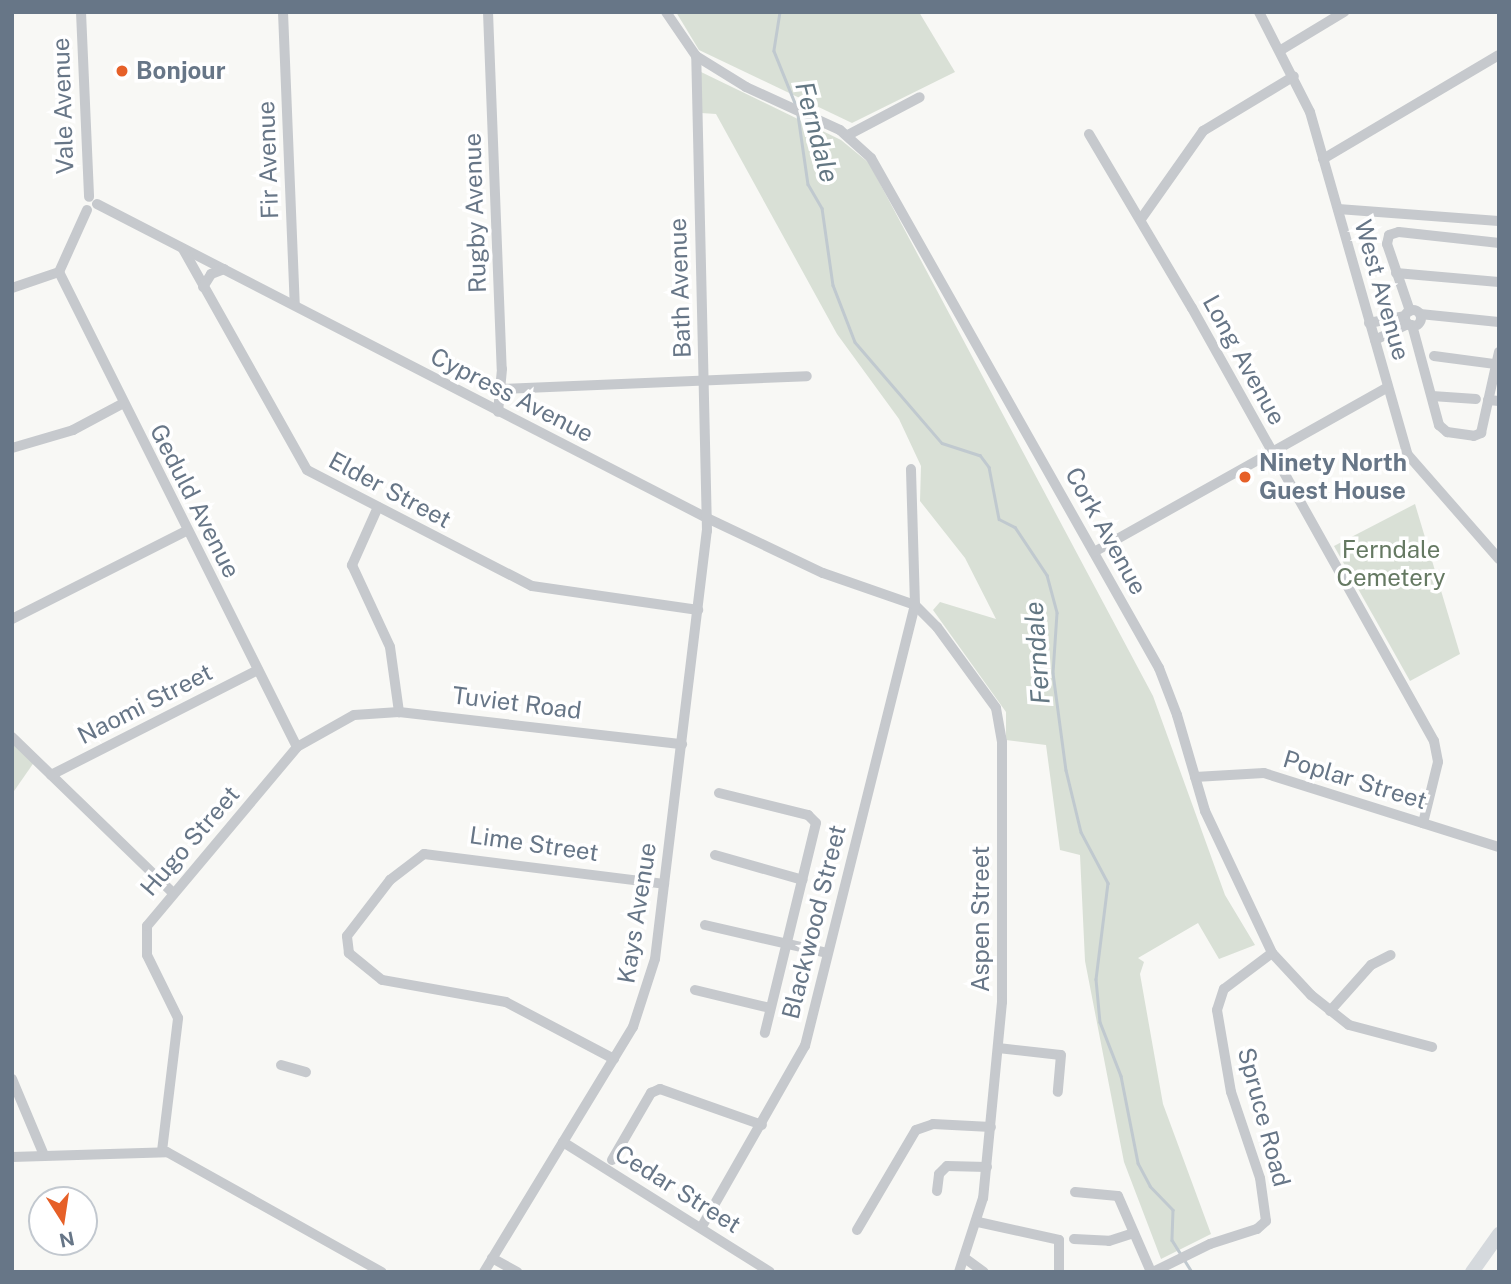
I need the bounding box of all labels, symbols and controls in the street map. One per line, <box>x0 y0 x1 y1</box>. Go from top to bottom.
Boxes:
street label: Vale Avenue <box>46 37 80 175</box>
place label: Bonjour <box>136 57 226 85</box>
marker: Bonjour <box>114 63 130 79</box>
water label: Ferndale <box>789 78 845 186</box>
street label: Fir Avenue <box>252 101 284 219</box>
street label: Rugby Avenue <box>458 132 492 294</box>
street label: West Avenue <box>1348 216 1416 364</box>
street label: Bath Avenue <box>663 217 697 359</box>
street label: Long Avenue <box>1196 290 1292 430</box>
street label: Cypress Avenue <box>426 342 598 448</box>
street label: Geduld Avenue <box>144 419 246 583</box>
street label: Elder Street <box>324 446 456 534</box>
place label: Ninety North Guest House <box>1259 449 1407 505</box>
street label: Cork Avenue <box>1059 462 1153 600</box>
marker: Ninety North Guest House <box>1237 469 1253 485</box>
park label: Ferndale Cemetery <box>1336 536 1446 592</box>
water label: Ferndale <box>1018 600 1056 706</box>
street label: Naomi Street <box>73 658 217 750</box>
street label: Tuviet Road <box>451 681 583 725</box>
street label: Poplar Street <box>1280 744 1430 816</box>
street label: Hugo Street <box>134 780 246 902</box>
street label: Lime Street <box>468 821 600 867</box>
street label: Blackwood Street <box>776 822 852 1022</box>
street label: Kays Avenue <box>612 841 662 985</box>
street label: Aspen Street <box>967 846 995 992</box>
street label: Spruce Road <box>1232 1044 1296 1190</box>
street label: Cedar Street <box>610 1139 746 1239</box>
north arrow <box>28 1186 98 1256</box>
text: N <box>57 1227 77 1252</box>

